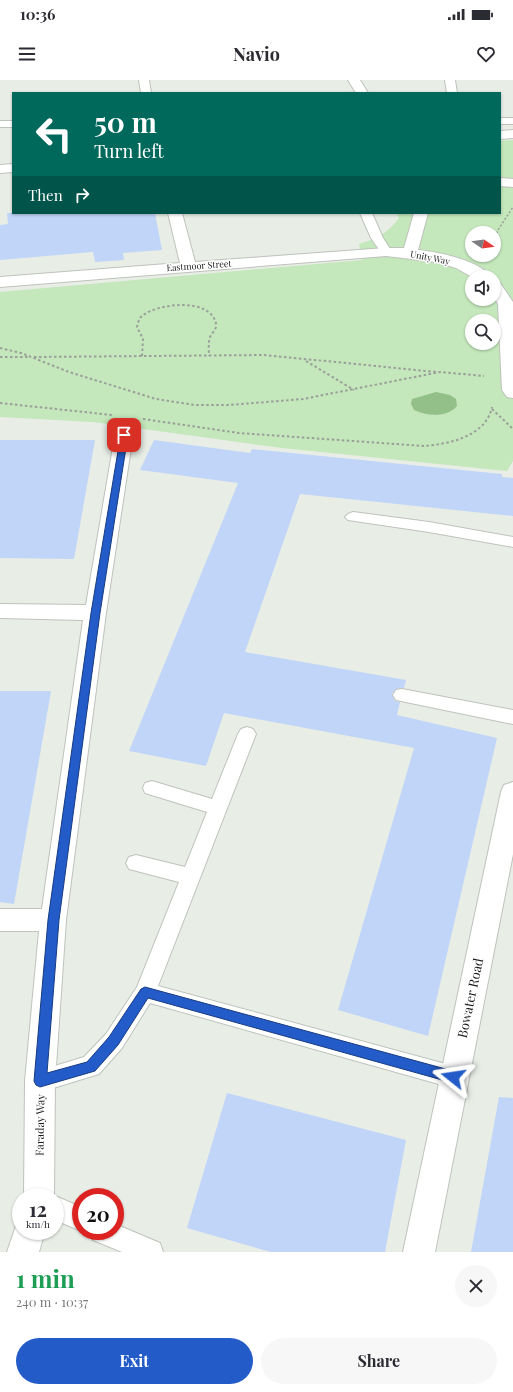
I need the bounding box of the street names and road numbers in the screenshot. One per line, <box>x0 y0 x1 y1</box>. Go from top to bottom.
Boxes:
street label: Unity Way <box>409 247 451 267</box>
street label: Eastmoor Street <box>166 257 233 273</box>
street label: Bowater Road <box>453 956 486 1039</box>
street label: Faraday Way <box>31 1094 48 1156</box>

